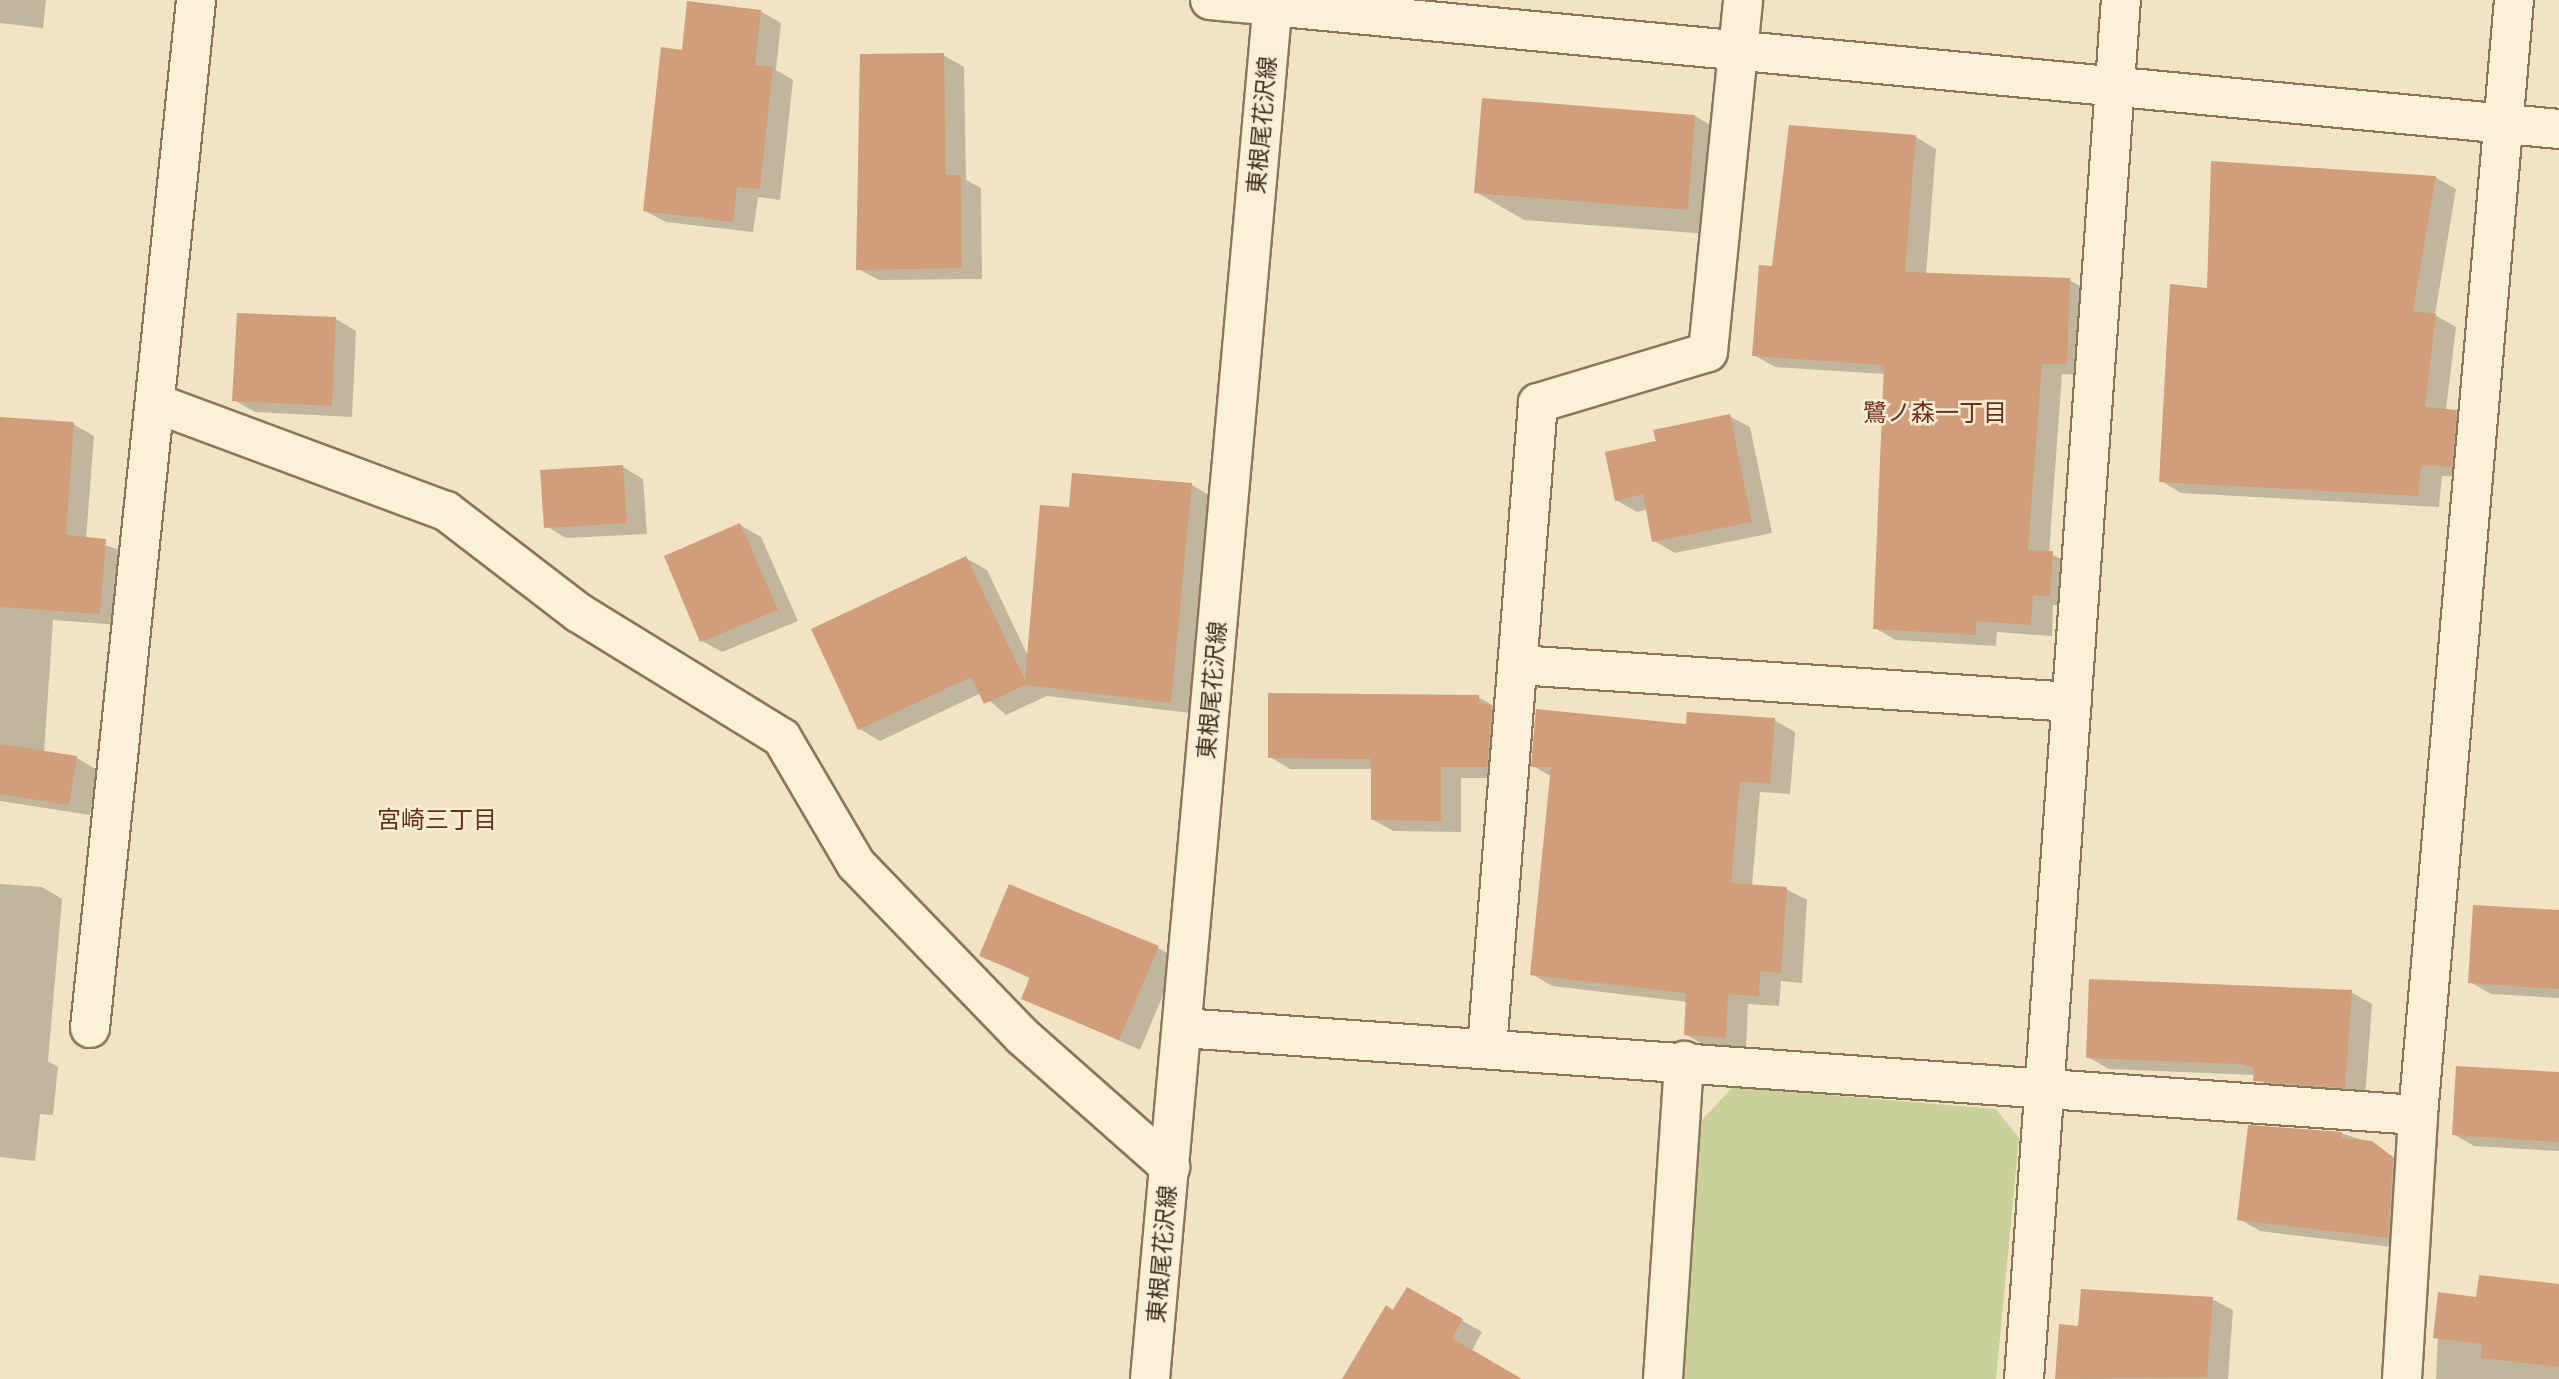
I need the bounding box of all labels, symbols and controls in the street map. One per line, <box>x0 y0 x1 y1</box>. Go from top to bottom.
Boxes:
street label: 東根尾花沢線 <box>1242 55 1282 195</box>
district label: 鷺ノ森一丁目 <box>1863 399 2007 427</box>
street label: 東根尾花沢線 <box>1192 620 1232 760</box>
district label: 宮崎三丁目 <box>377 806 497 834</box>
street label: 東根尾花沢線 <box>1142 1184 1182 1324</box>

